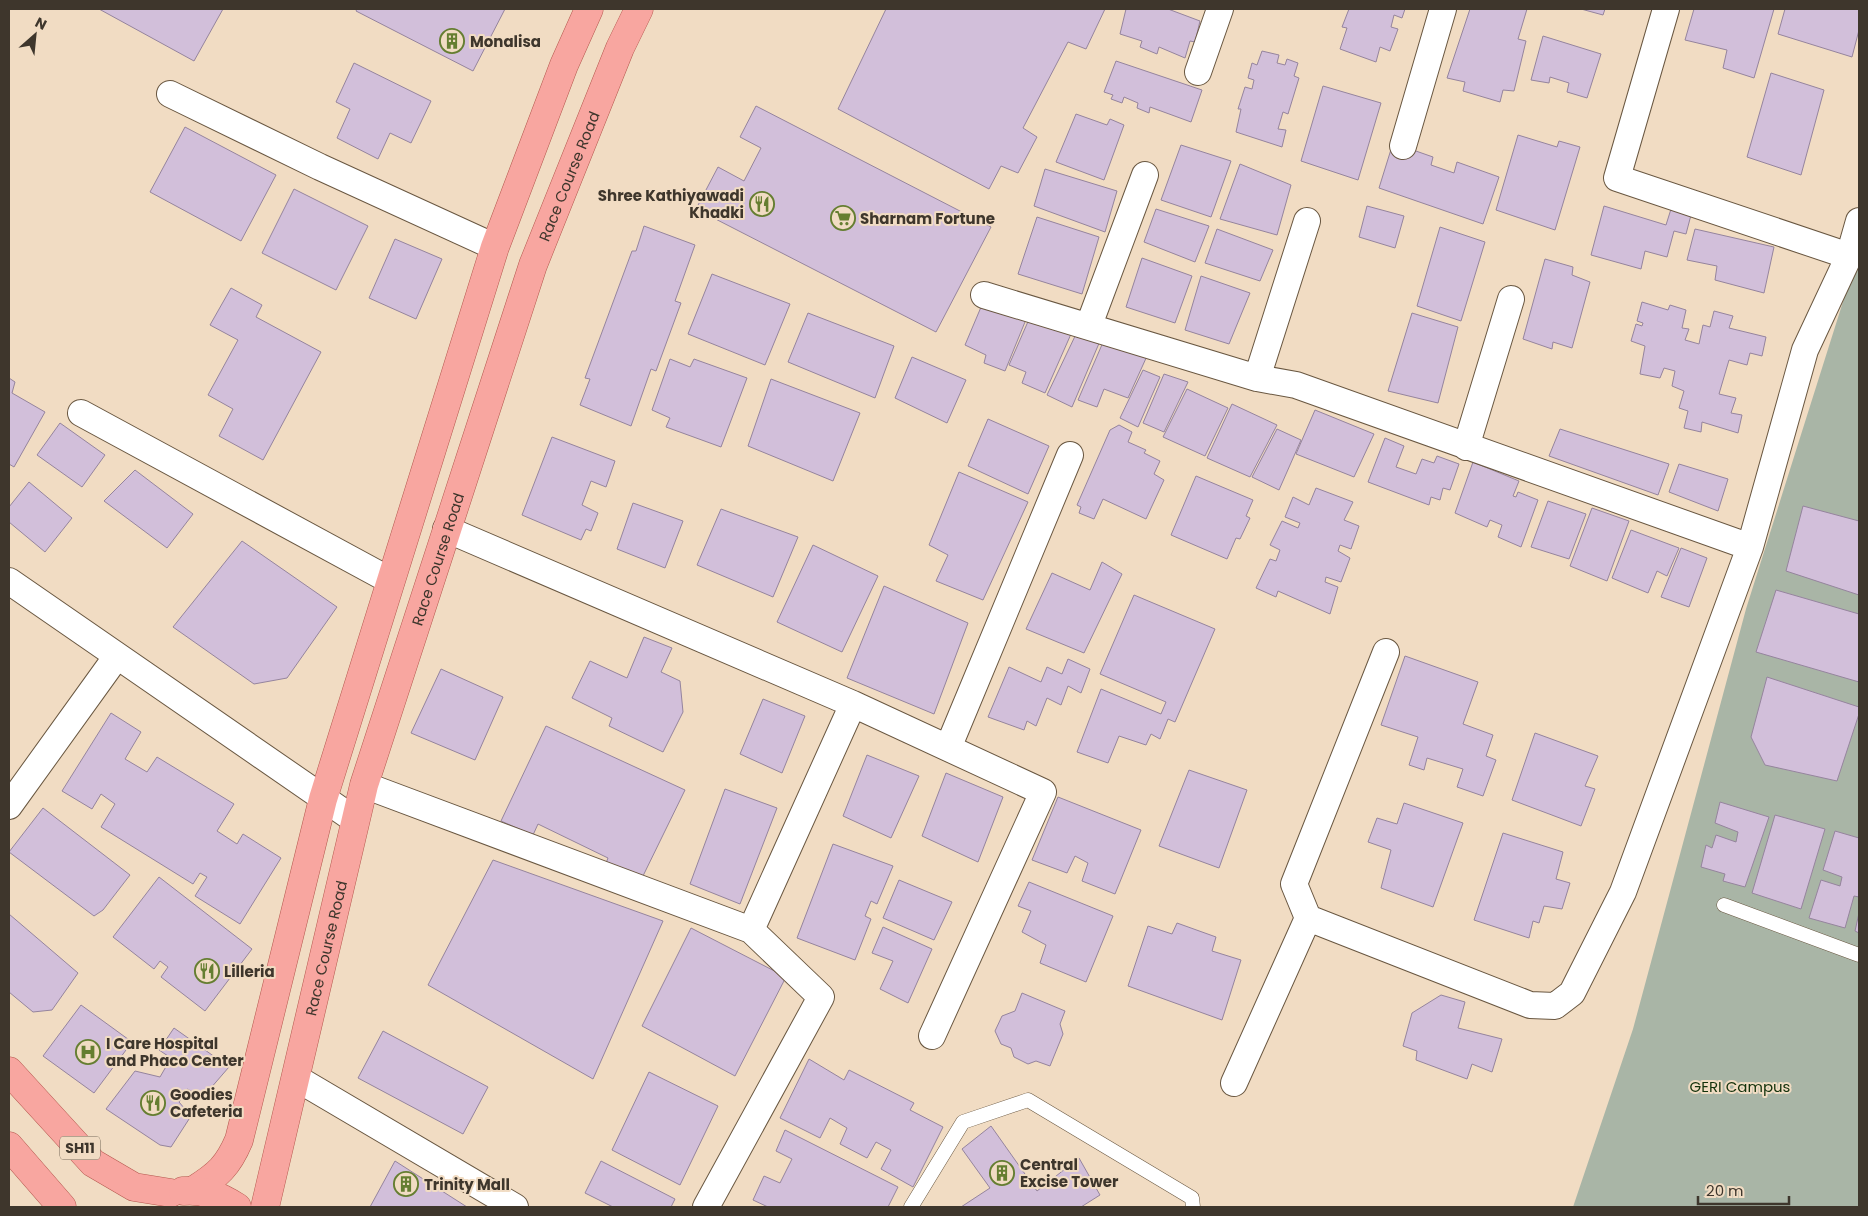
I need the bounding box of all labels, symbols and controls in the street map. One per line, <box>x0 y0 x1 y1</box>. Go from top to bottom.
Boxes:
north arrow <box>10 10 60 60</box>
text: N <box>32 12 50 35</box>
building icon: Monalisa <box>439 28 465 54</box>
place label: Monalisa <box>470 31 541 52</box>
street label: Race Course Road <box>533 108 604 244</box>
place label: Shree Kathiyawadi Khadki <box>598 185 744 223</box>
restaurant icon: Shree Kathiyawadi Khadki <box>749 191 775 217</box>
supermarket icon: Sharnam Fortune <box>830 205 856 231</box>
place label: Sharnam Fortune <box>860 208 995 229</box>
street label: Race Course Road <box>406 490 469 628</box>
street label: Race Course Road <box>300 878 352 1018</box>
restaurant icon: Lilleria <box>194 958 220 984</box>
place label: Lilleria <box>224 961 275 982</box>
place label: I Care Hospital and Phaco Center <box>106 1033 244 1071</box>
hospital icon: I Care Hospital and Phaco Center <box>75 1039 101 1065</box>
park label: GERI Campus <box>1690 1076 1791 1097</box>
place label: Goodies Cafeteria <box>170 1084 243 1122</box>
restaurant icon: Goodies Cafeteria <box>140 1090 166 1116</box>
road number: SH11 <box>60 1136 100 1160</box>
place label: Central Excise Tower <box>1020 1154 1119 1192</box>
building icon: Central Excise Tower <box>989 1160 1015 1186</box>
building icon: Trinity Mall <box>393 1171 419 1197</box>
place label: Trinity Mall <box>424 1174 510 1195</box>
scale bar <box>1698 1174 1789 1206</box>
text: 20 m <box>1706 1180 1744 1201</box>

